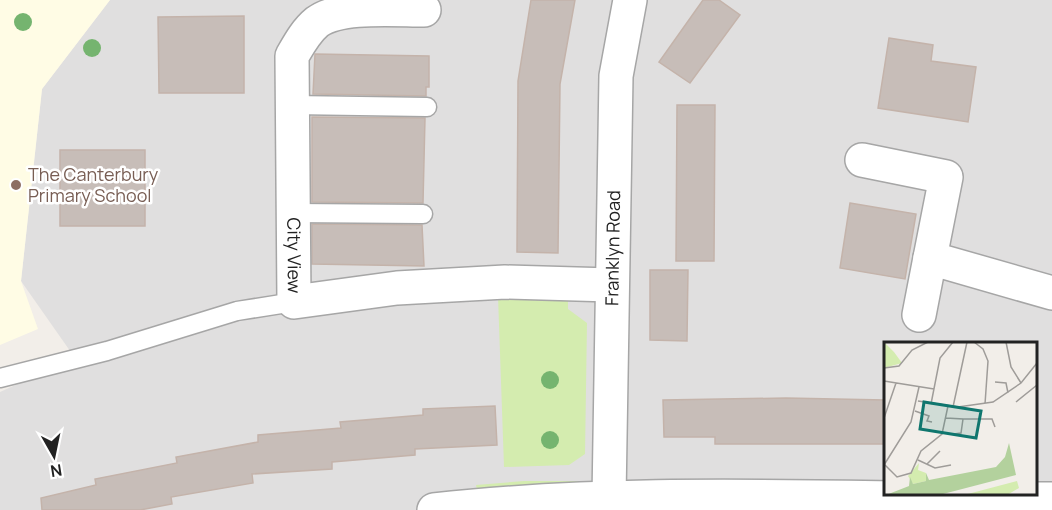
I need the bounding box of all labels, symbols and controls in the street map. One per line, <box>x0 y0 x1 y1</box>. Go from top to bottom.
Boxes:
place label: The Canterbury Primary School <box>28 162 159 207</box>
marker: The Canterbury Primary School <box>9 178 23 192</box>
street label: Franklyn Road <box>599 190 625 306</box>
street label: City View <box>282 217 307 294</box>
inset map <box>884 342 1037 495</box>
north arrow <box>24 426 84 486</box>
text: N <box>49 459 64 483</box>

